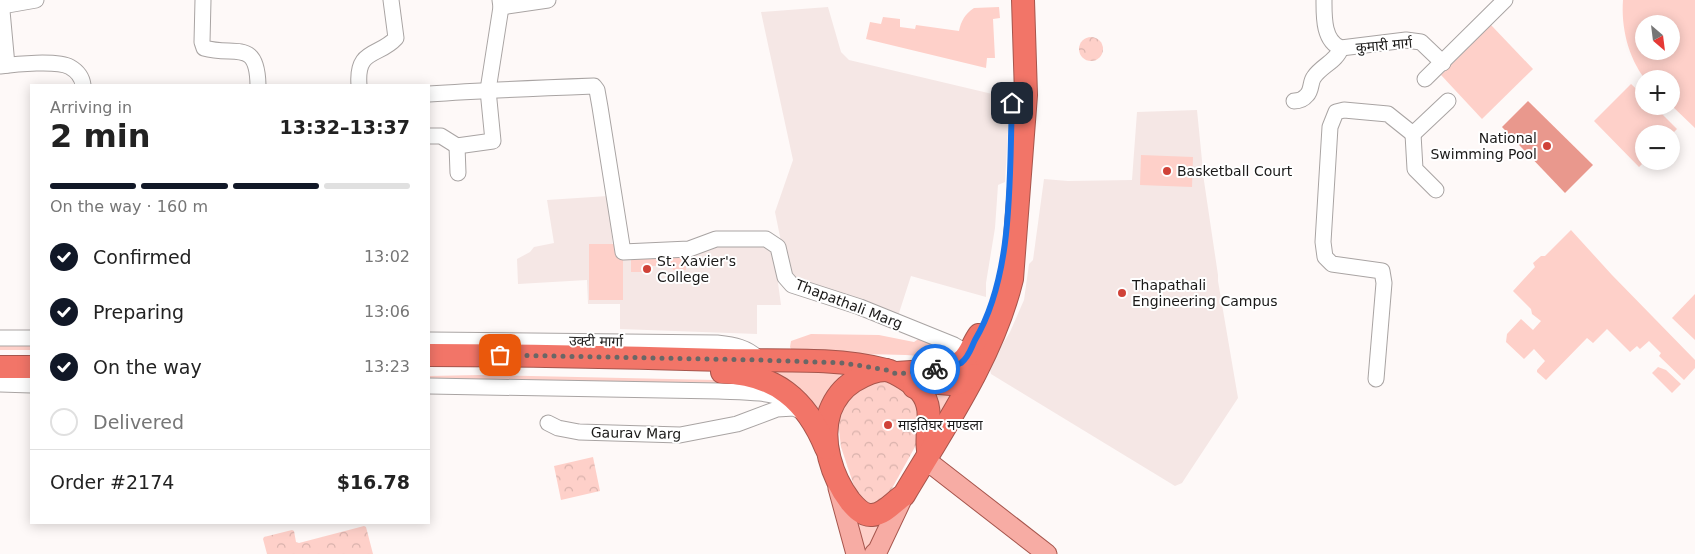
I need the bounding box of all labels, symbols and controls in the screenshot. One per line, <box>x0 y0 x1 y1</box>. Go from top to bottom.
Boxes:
north arrow <box>1635 15 1680 60</box>
map controls <box>1635 15 1680 170</box>
street label: कुमारी मार्ग <box>1355 34 1414 57</box>
button: + <box>1635 70 1680 115</box>
pin <box>991 82 1033 124</box>
icon: home <box>998 89 1026 117</box>
text: Arriving in <box>50 98 132 117</box>
text: 13:32–13:37 <box>280 116 410 138</box>
text: 2 min <box>50 117 151 155</box>
button: − <box>1635 125 1680 170</box>
place label: National Swimming Pool <box>1430 130 1537 162</box>
marker: National Swimming Pool <box>1541 140 1553 152</box>
place label: Basketball Court <box>1177 163 1293 179</box>
marker: Basketball Court <box>1161 165 1173 177</box>
text: On the way · 160 m <box>50 197 208 216</box>
icon: check <box>50 243 78 271</box>
text: Confirmed <box>93 246 192 268</box>
text: 13:02 <box>364 247 410 266</box>
place label: St. Xavier's College <box>657 253 736 285</box>
marker: St. Xavier's College <box>641 263 653 275</box>
street label: Thapathali Marg <box>792 276 905 332</box>
place label: Thapathali Engineering Campus <box>1131 277 1278 309</box>
marker: Thapathali Engineering Campus <box>1116 287 1128 299</box>
icon: check <box>50 298 78 326</box>
text: Preparing <box>93 301 184 323</box>
text: 13:06 <box>364 302 410 321</box>
street label: उक्टी मार्गा <box>569 333 624 349</box>
pin <box>479 334 521 376</box>
icon: bag <box>486 341 514 369</box>
courier <box>910 344 960 394</box>
icon: check <box>50 353 78 381</box>
icon: bike <box>921 355 949 383</box>
text: On the way <box>93 356 202 378</box>
text: 13:23 <box>364 357 410 376</box>
text: Delivered <box>93 411 184 433</box>
place label: माइतिघर मण्डला <box>898 417 983 433</box>
marker: माइतिघर मण्डला <box>882 419 894 431</box>
street label: Gaurav Marg <box>591 424 681 442</box>
text: Order #2174 <box>50 471 174 493</box>
text: $16.78 <box>337 471 410 493</box>

